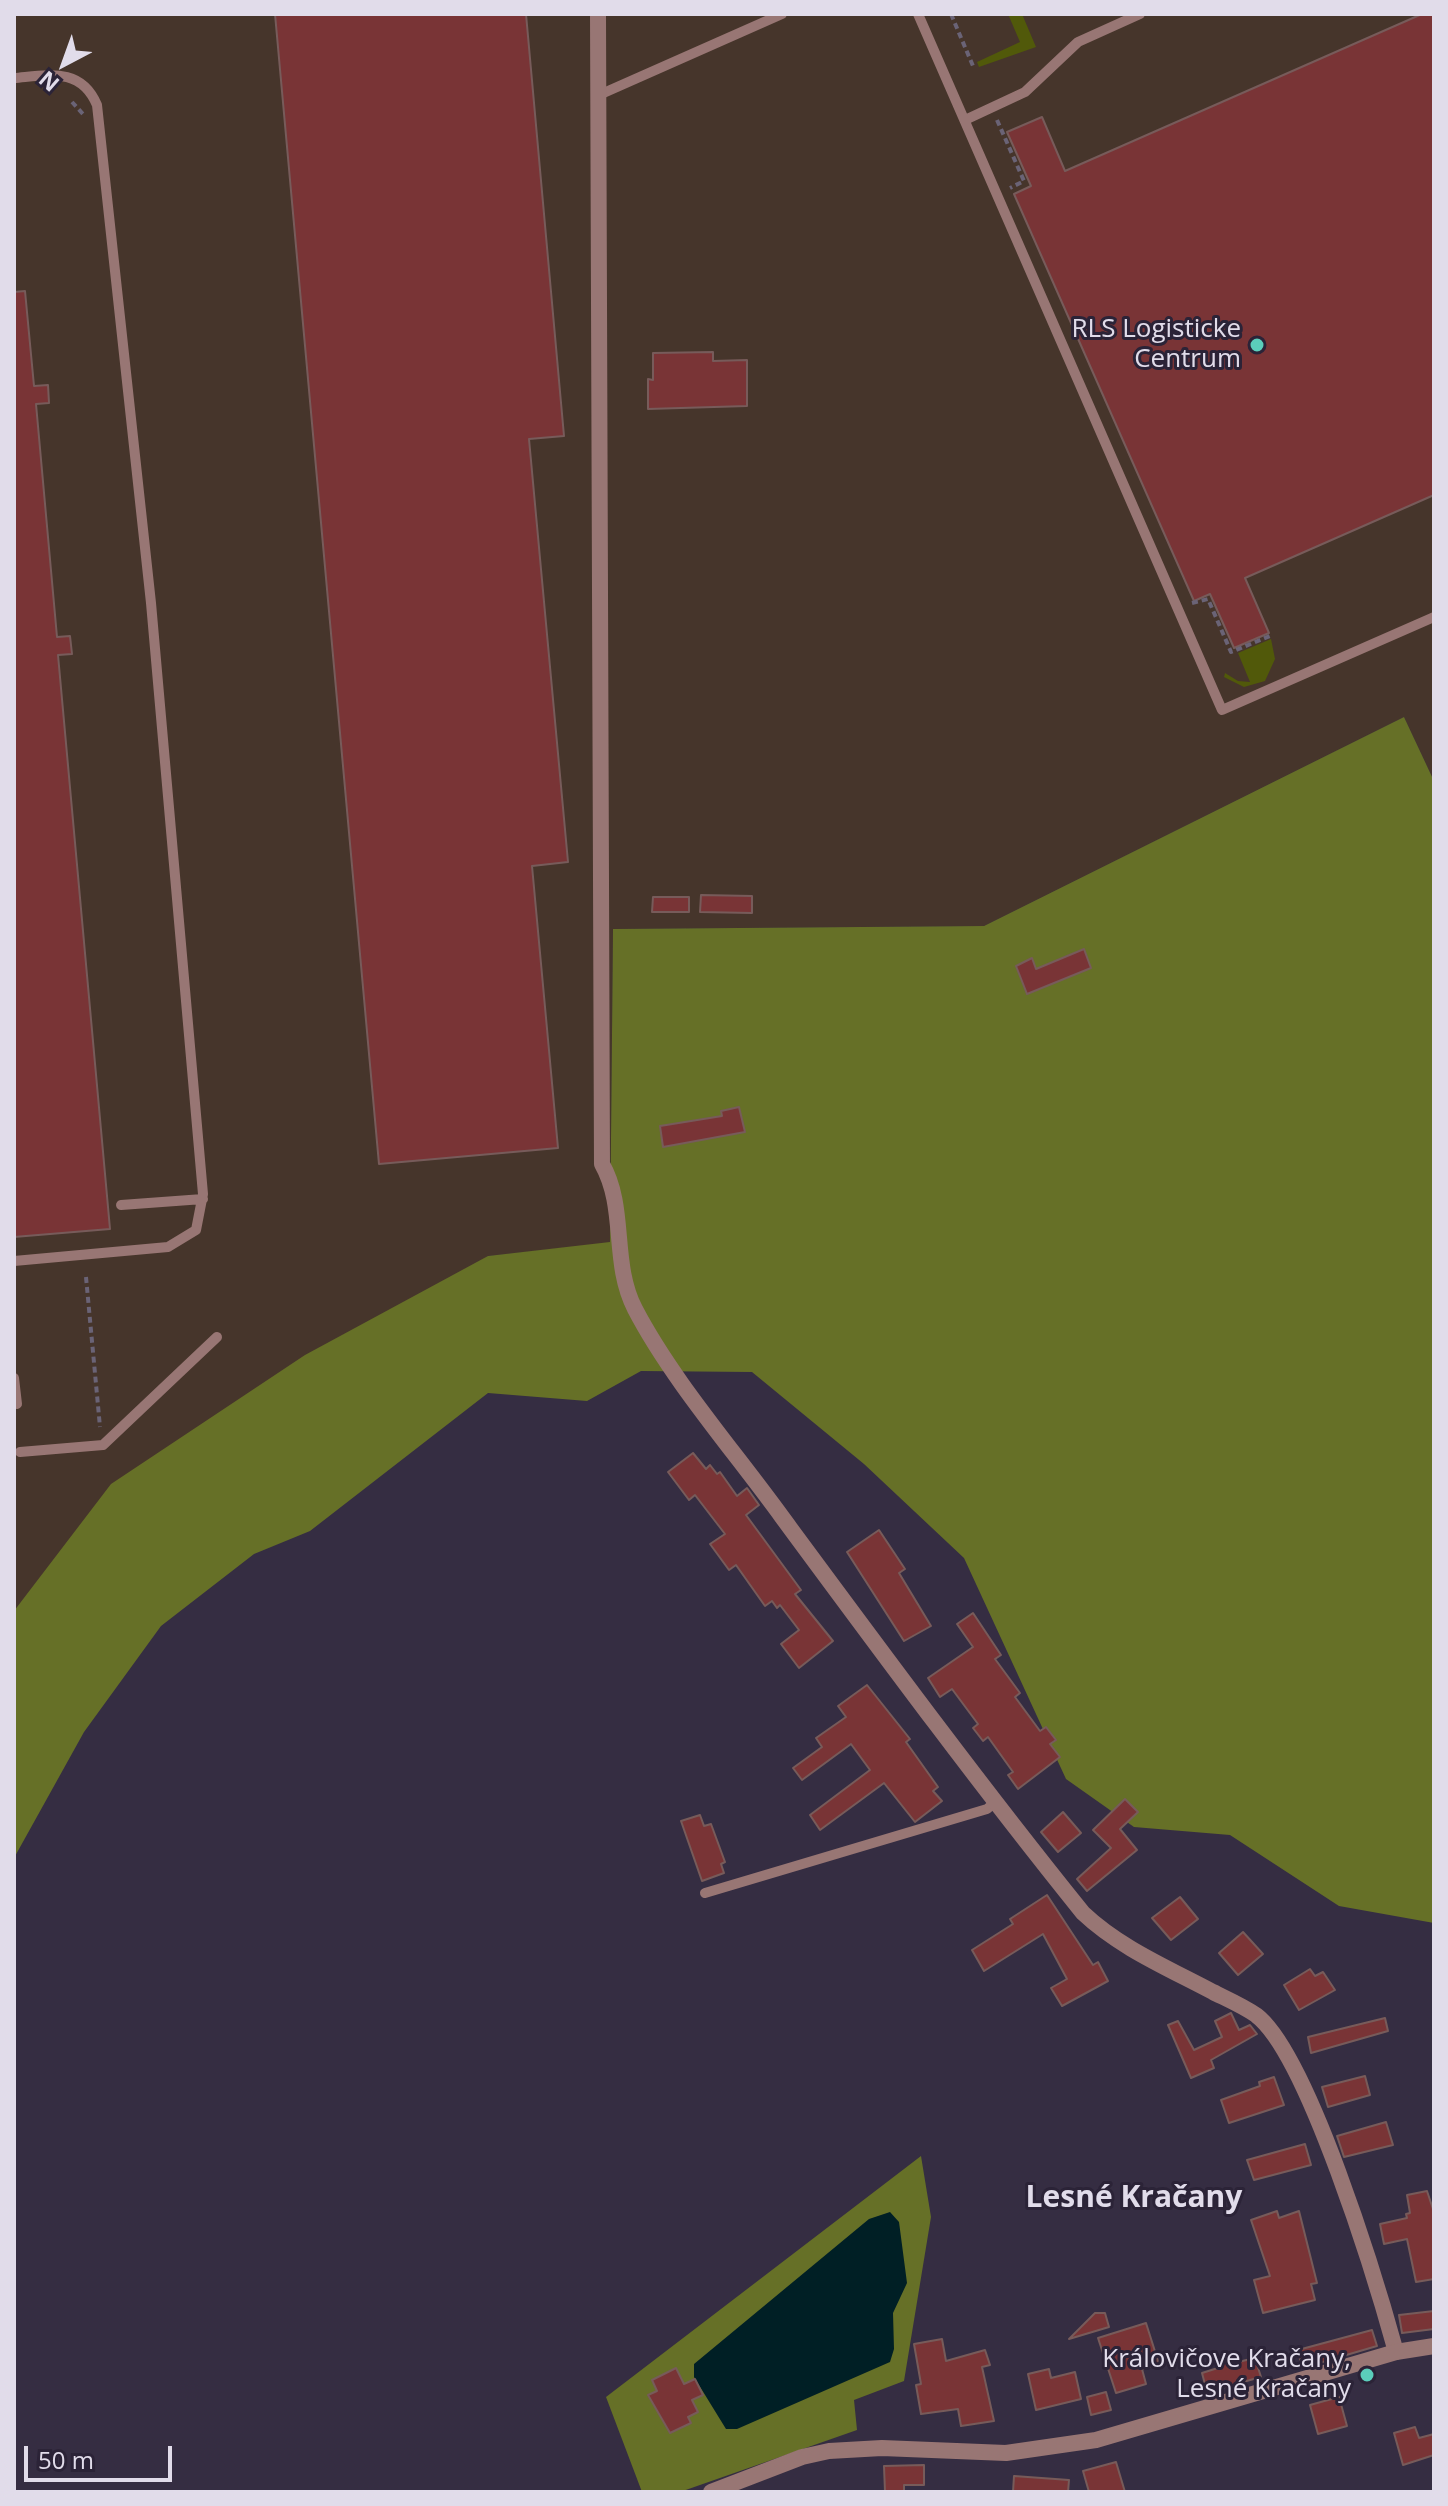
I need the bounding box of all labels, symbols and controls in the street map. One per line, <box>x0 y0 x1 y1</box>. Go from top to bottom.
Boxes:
north arrow <box>24 24 104 104</box>
text: N <box>32 65 65 99</box>
place label: RLS Logisticke Centrum <box>1072 314 1241 376</box>
marker: RLS Logisticke Centrum <box>1248 336 1266 354</box>
district label: Lesné Kračany <box>1026 2180 1242 2216</box>
place label: Královičove Kračany, Lesné Kračany <box>1102 2344 1351 2406</box>
marker: Královičove Kračany, Lesné Kračany <box>1358 2366 1376 2384</box>
scale bar <box>28 2430 176 2480</box>
text: 50 m <box>38 2443 94 2476</box>

